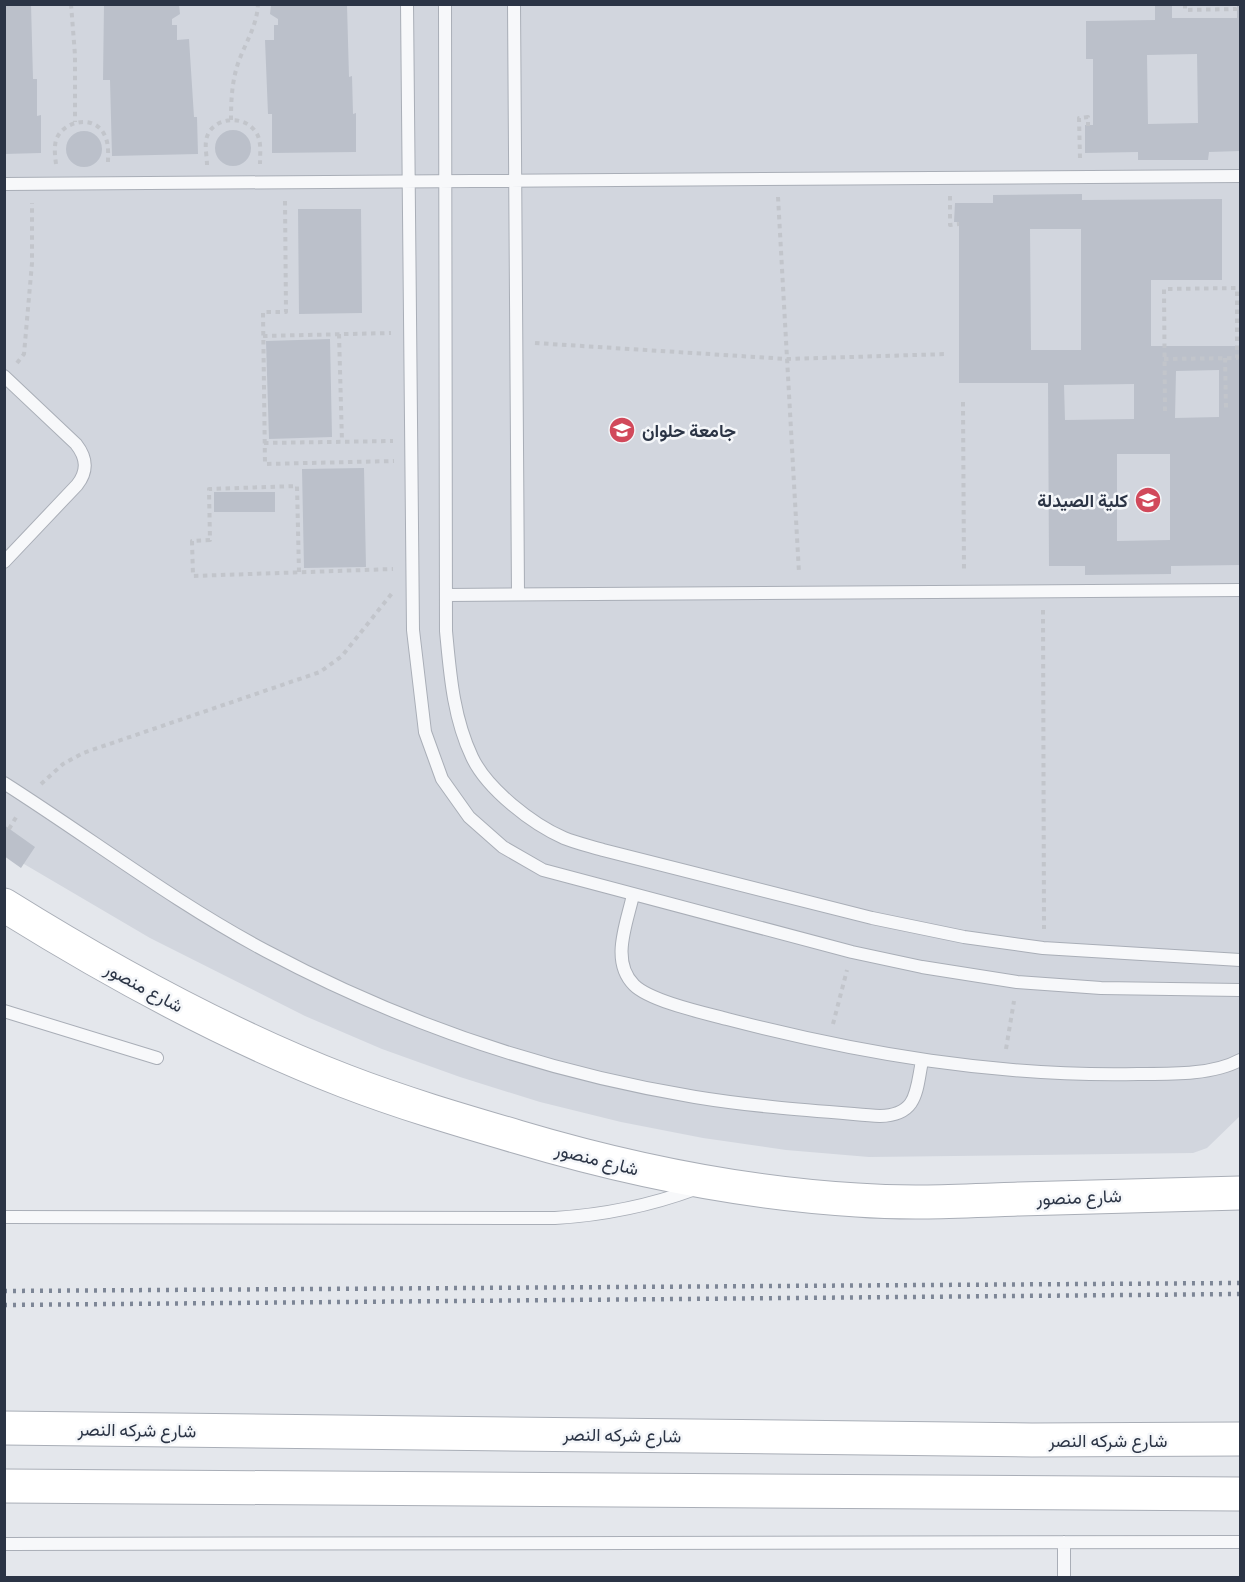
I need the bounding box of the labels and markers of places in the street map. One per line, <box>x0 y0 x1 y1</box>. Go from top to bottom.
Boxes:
school or university icon: جامعة حلوان <box>607 415 637 445</box>
place label: جامعة حلوان <box>642 417 736 444</box>
school or university icon: كلية الصيدلة <box>1133 485 1163 515</box>
place label: كلية الصيدلة <box>1037 487 1128 514</box>

